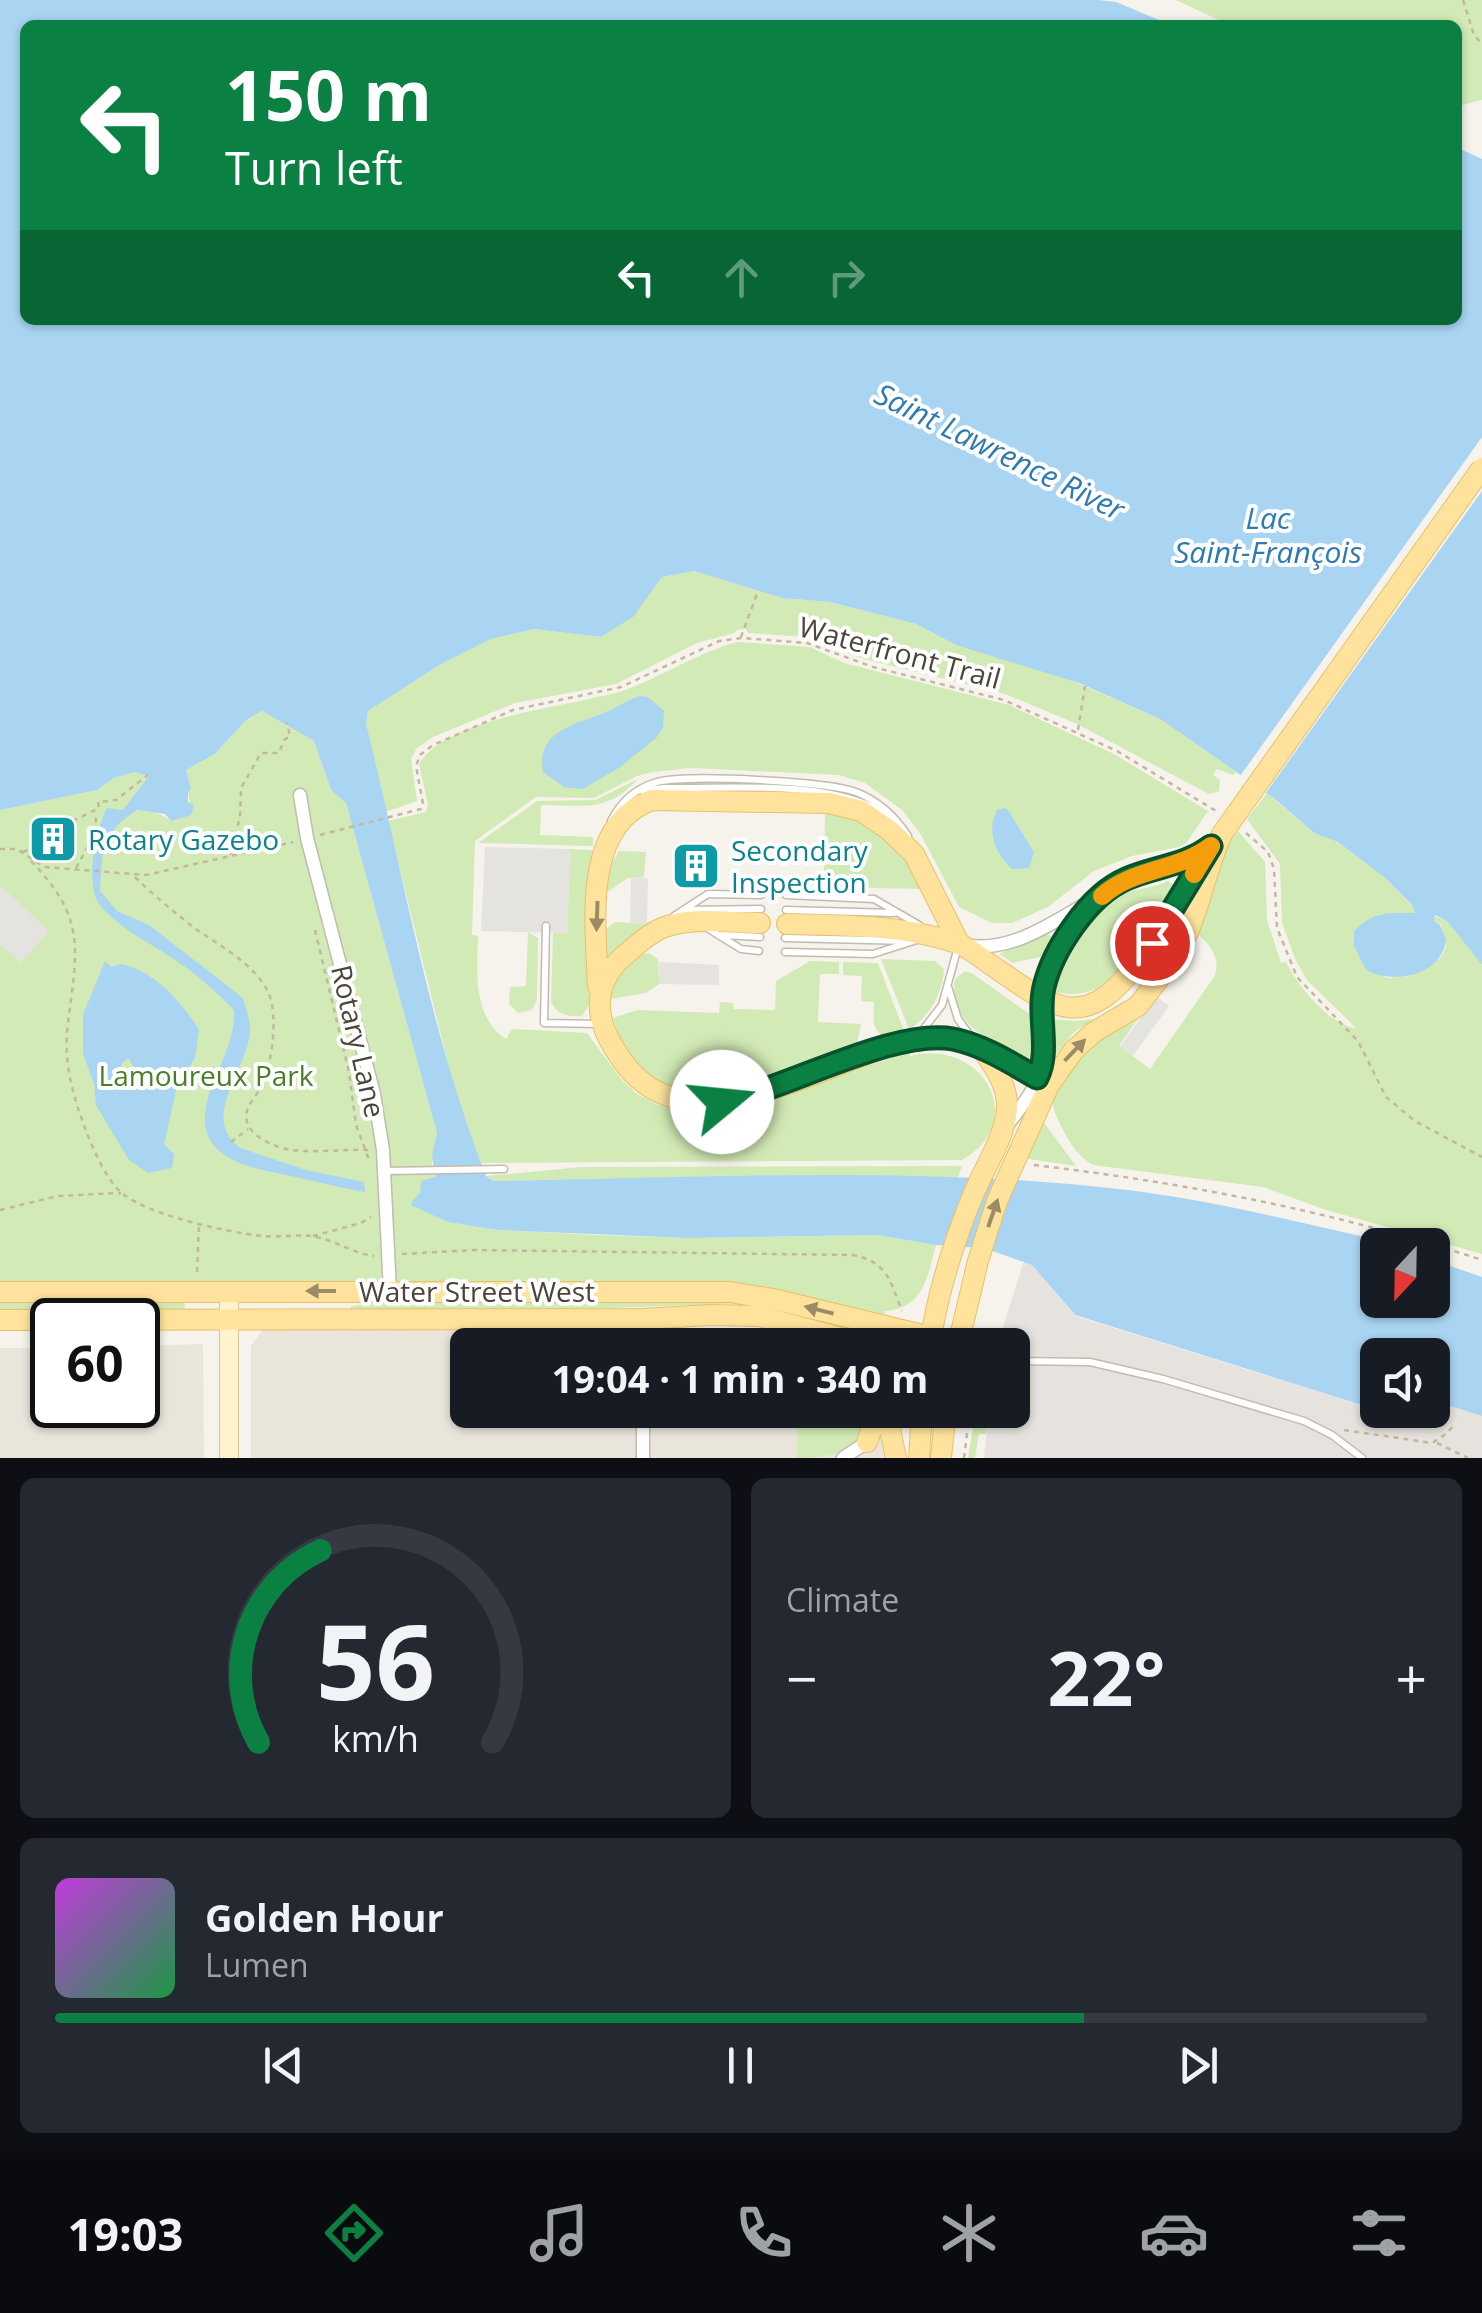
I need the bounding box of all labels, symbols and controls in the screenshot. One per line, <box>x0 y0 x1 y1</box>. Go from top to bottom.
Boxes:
text: 150 m <box>225 46 432 142</box>
icon: left <box>60 60 190 190</box>
text: Turn left <box>225 137 403 198</box>
icon: left <box>609 250 664 305</box>
icon: ahead <box>714 250 769 305</box>
icon: right <box>819 250 874 305</box>
water label: Saint Lawrence River <box>868 373 1133 530</box>
water label: Lac Saint-François <box>1174 497 1362 572</box>
street label: Waterfront Trail <box>795 607 1005 697</box>
building icon: Rotary Gazebo <box>27 813 79 865</box>
place label: Rotary Gazebo <box>88 820 279 858</box>
place label: Secondary Inspection <box>731 831 869 901</box>
building icon: Secondary Inspection <box>670 840 722 892</box>
one-way arrow <box>589 901 605 933</box>
pin <box>1110 901 1195 986</box>
icon: arrive <box>1125 916 1180 971</box>
street label: Rotary Lane <box>323 961 395 1121</box>
one-way arrow <box>1063 1039 1086 1063</box>
position arrow <box>670 1050 774 1154</box>
park label: Lamoureux Park <box>99 1056 314 1094</box>
one-way arrow <box>987 1197 1002 1227</box>
north arrow <box>1360 1228 1450 1318</box>
map controls <box>1360 1228 1450 1428</box>
street label: Water Street West <box>359 1272 595 1310</box>
one-way arrow <box>305 1283 337 1299</box>
speed limit sign: 60 <box>30 1298 160 1428</box>
one-way arrow <box>803 1302 834 1318</box>
button: sound <box>1360 1338 1450 1428</box>
text: 19:04 · 1 min · 340 m <box>552 1352 928 1404</box>
text: Climate <box>786 1578 899 1621</box>
text: 56 <box>316 1589 435 1730</box>
text: 22° <box>1048 1626 1165 1728</box>
text: − <box>786 1640 817 1715</box>
text: + <box>1396 1640 1427 1715</box>
text: km/h <box>332 1714 419 1762</box>
text: Golden Hour <box>205 1891 444 1943</box>
text: Lumen <box>205 1943 309 1986</box>
icon: previous <box>256 2038 311 2093</box>
icon: pause <box>713 2038 768 2093</box>
icon: next <box>1171 2038 1226 2093</box>
icon: directions <box>319 2198 389 2268</box>
icon: music <box>524 2198 594 2268</box>
icon: phone <box>729 2198 799 2268</box>
icon: climate <box>934 2198 1004 2268</box>
icon: car <box>1139 2198 1209 2268</box>
icon: filters <box>1344 2198 1414 2268</box>
text: 19:03 <box>68 2203 183 2264</box>

